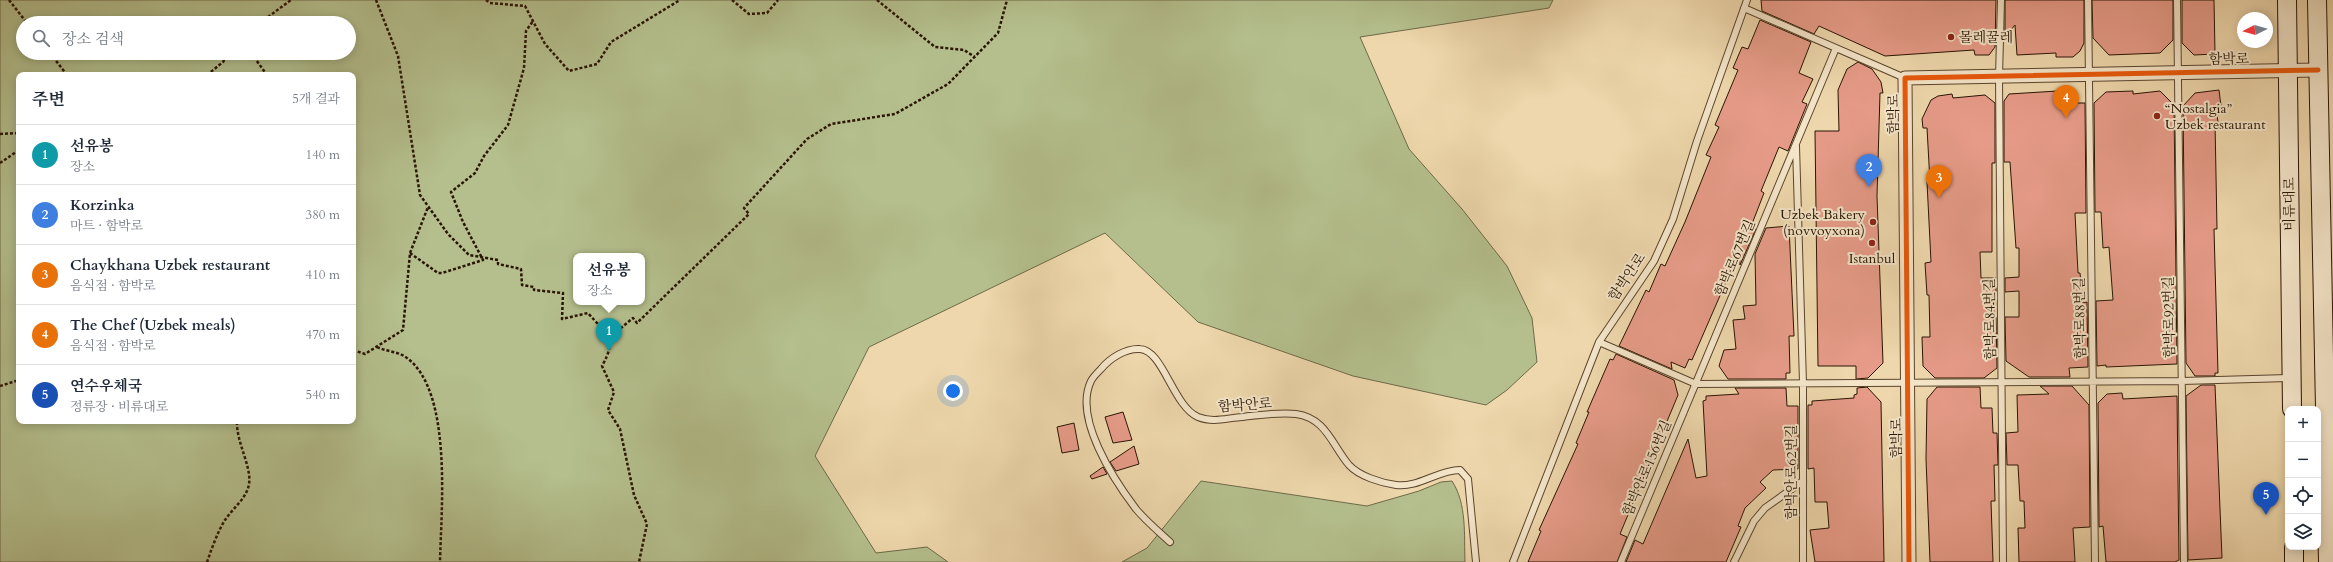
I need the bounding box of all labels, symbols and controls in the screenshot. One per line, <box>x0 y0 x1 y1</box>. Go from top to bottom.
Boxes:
north arrow <box>2237 12 2273 48</box>
search box <box>16 16 356 60</box>
icon: search <box>30 27 52 49</box>
place label: 몰레꿀레 <box>1959 28 2013 47</box>
text: 장소 검색 <box>62 29 124 49</box>
marker: 몰레꿀레 <box>1946 32 1956 42</box>
street label: 함박로 <box>2209 49 2250 69</box>
pin: 4 <box>2053 85 2079 118</box>
text: 주변 <box>32 88 65 111</box>
text: 5개 결과 <box>292 90 340 108</box>
street label: 함박로 <box>1884 93 1903 134</box>
place label: “Nostalgia” Uzbek restaurant <box>2165 99 2266 134</box>
marker: “Nostalgia” Uzbek restaurant <box>2152 111 2162 121</box>
text: 선유봉 <box>70 136 113 156</box>
text: 1 <box>42 146 48 164</box>
text: 140 m <box>306 146 340 164</box>
pin: 2 <box>1856 154 1882 187</box>
text: 장소 <box>70 158 95 176</box>
pin: 3 <box>1926 165 1952 198</box>
street label: 비류대로 <box>2280 176 2299 231</box>
text: Korzinka <box>70 195 135 215</box>
place label: Uzbek Bakery (novvoyxona) <box>1780 205 1866 240</box>
text: 2 <box>42 206 48 224</box>
text: 380 m <box>306 206 340 224</box>
text: 마트 · 함박로 <box>70 217 143 235</box>
street label: 함박로67번길 <box>1710 217 1760 299</box>
marker: Uzbek Bakery (novvoyxona) <box>1868 217 1878 227</box>
marker: Istanbul <box>1867 238 1877 248</box>
street label: 함박안로 <box>1604 249 1650 305</box>
place label: Istanbul <box>1849 249 1896 268</box>
popup <box>573 253 645 305</box>
text: Chaykhana Uzbek restaurant <box>70 255 270 275</box>
text: 선유봉 <box>587 260 631 280</box>
text: 3 <box>42 266 48 284</box>
text: 410 m <box>306 266 340 284</box>
street label: 함박로92번길 <box>2159 276 2179 358</box>
text: 음식점 · 함박로 <box>70 277 156 295</box>
street label: 함박로88번길 <box>2070 277 2090 359</box>
street label: 함박로84번길 <box>1980 278 2000 360</box>
text: 장소 <box>587 282 612 300</box>
text: The Chef (Uzbek meals) <box>70 315 236 335</box>
pin: 1 <box>596 318 622 351</box>
text: 4 <box>42 326 48 344</box>
text: 470 m <box>306 326 340 344</box>
text: 음식점 · 함박로 <box>70 337 156 355</box>
text: 연수우체국 <box>70 376 142 396</box>
your location <box>943 381 963 401</box>
text: 5 <box>42 386 48 404</box>
text: 540 m <box>306 386 340 404</box>
street label: 함박안로 <box>1217 394 1273 416</box>
text: 정류장 · 비류대로 <box>70 398 168 416</box>
map controls <box>2285 406 2321 550</box>
button: + <box>2285 406 2321 442</box>
street label: 함박안로156번길 <box>1618 417 1676 519</box>
street label: 함박로 <box>1887 417 1906 458</box>
street label: 함박안로62번길 <box>1782 424 1801 520</box>
button: − <box>2285 442 2321 478</box>
button: locate <box>2285 478 2321 514</box>
pin: 5 <box>2253 482 2279 515</box>
button: layers <box>2285 514 2321 550</box>

